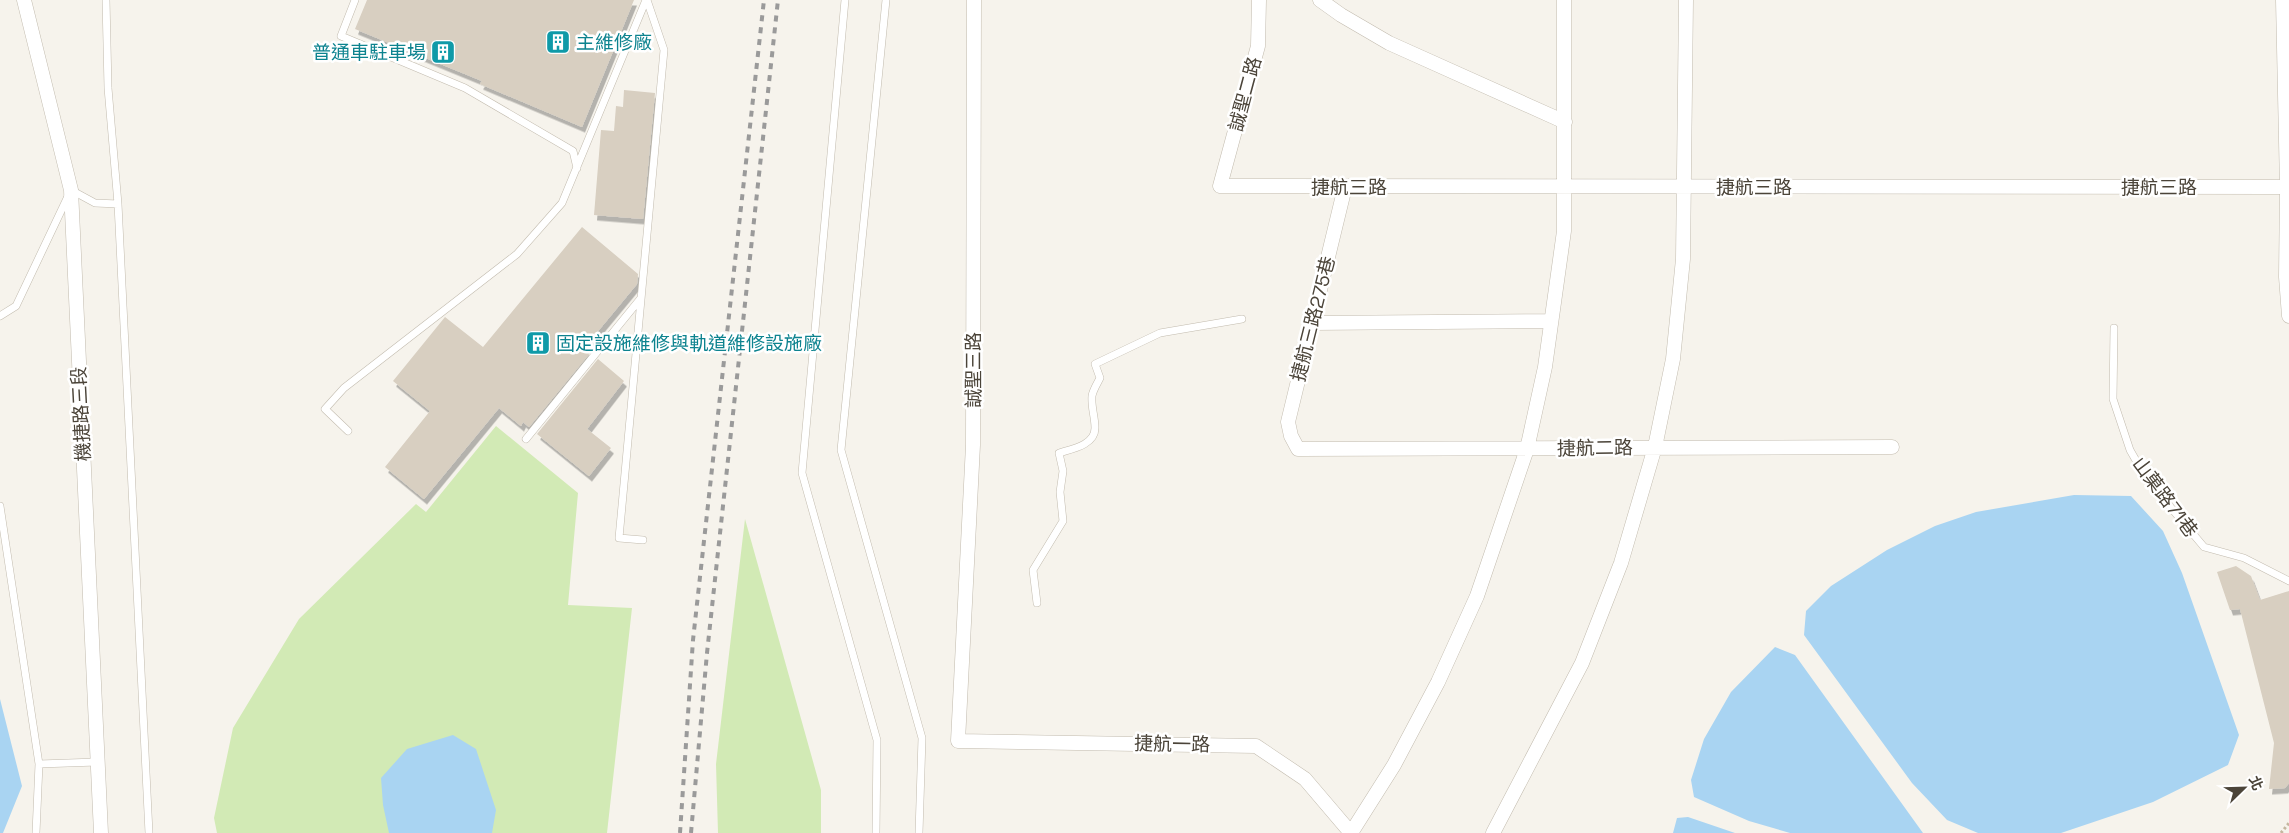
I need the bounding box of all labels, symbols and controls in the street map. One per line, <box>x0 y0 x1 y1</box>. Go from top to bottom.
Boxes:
building icon: 主維修廠 <box>545 29 571 55</box>
place label: 主維修廠 <box>576 30 652 55</box>
building icon: 普通車駐車場 <box>430 39 456 65</box>
place label: 普通車駐車場 <box>312 40 426 65</box>
street label: 誠聖二路 <box>1223 54 1267 134</box>
street label: 捷航三路 <box>1311 175 1387 200</box>
street label: 捷航三路 <box>1716 175 1792 200</box>
street label: 捷航三路 <box>2121 175 2197 200</box>
street label: 捷航三路275巷 <box>1285 254 1341 384</box>
building icon: 固定設施維修與軌道維修設施廠 <box>525 330 551 356</box>
place label: 固定設施維修與軌道維修設施廠 <box>556 331 822 356</box>
street label: 誠聖三路 <box>961 332 986 408</box>
street label: 機捷路三段 <box>66 366 96 462</box>
street label: 捷航二路 <box>1557 435 1633 461</box>
street label: 山菓路71巷 <box>2127 452 2203 542</box>
street label: 捷航一路 <box>1134 731 1210 757</box>
north arrow <box>2219 763 2269 813</box>
text: 北 <box>2245 773 2267 793</box>

